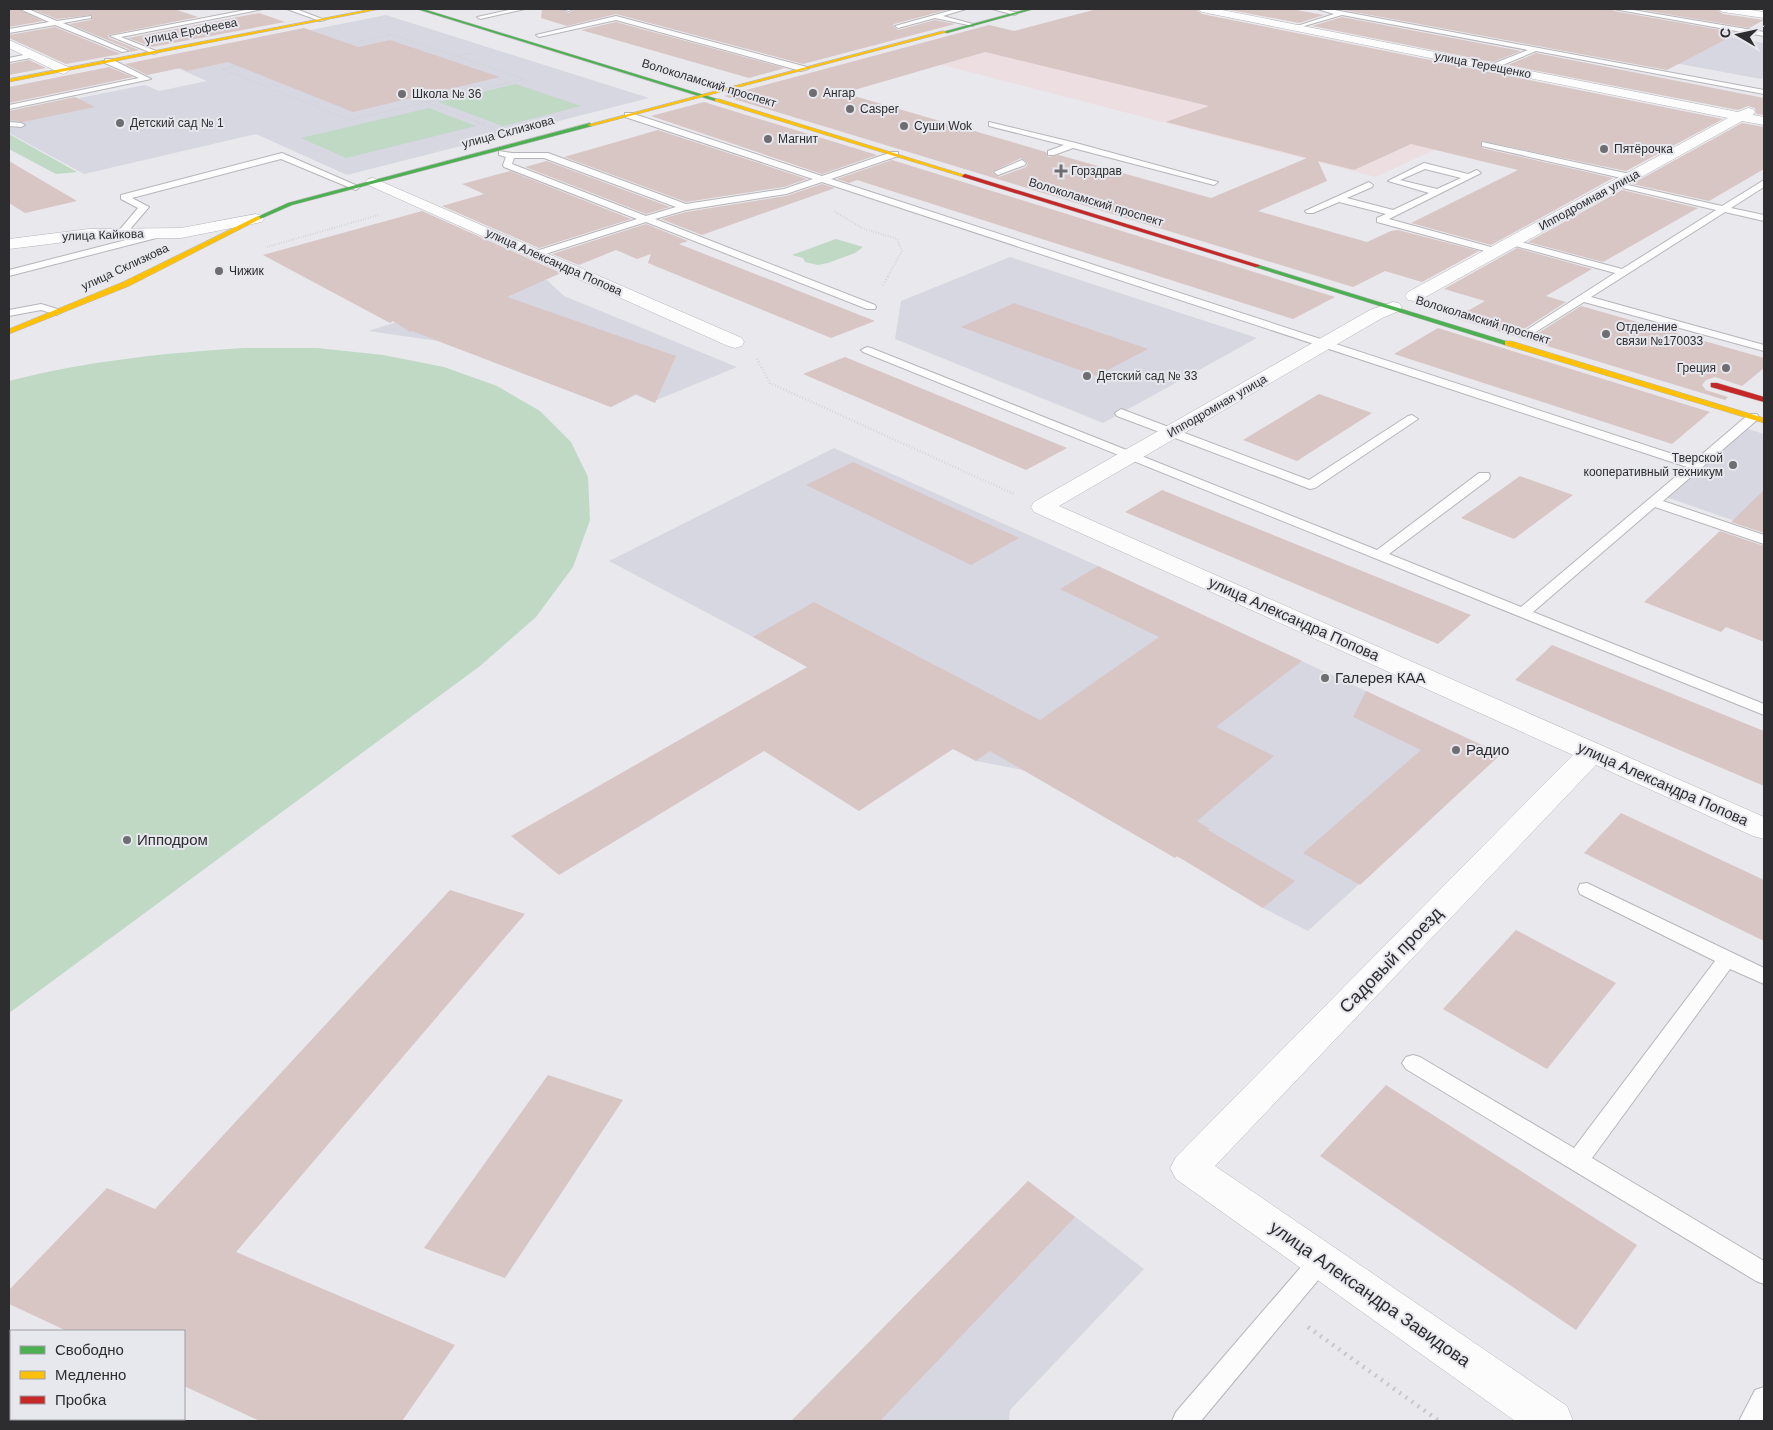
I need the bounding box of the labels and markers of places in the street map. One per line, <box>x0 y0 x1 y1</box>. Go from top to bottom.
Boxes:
place label: Ангар <box>823 86 855 100</box>
place label: Школа № 36 <box>412 87 482 101</box>
marker: Ангар <box>807 87 819 99</box>
marker: Школа № 36 <box>396 88 408 100</box>
place label: Casper <box>860 102 899 116</box>
marker: Casper <box>844 103 856 115</box>
place label: Детский сад № 1 <box>130 116 224 130</box>
marker: Детский сад № 1 <box>114 117 126 129</box>
place label: Суши Wok <box>914 119 973 133</box>
marker: Суши Wok <box>898 120 910 132</box>
place label: Магнит <box>778 132 819 146</box>
marker: Магнит <box>762 133 774 145</box>
place label: Пятёрочка <box>1614 142 1673 156</box>
marker: Пятёрочка <box>1598 143 1610 155</box>
place label: Горздрав <box>1071 164 1122 178</box>
marker: Горздрав <box>1055 165 1067 177</box>
place label: Чижик <box>229 264 264 278</box>
marker: Чижик <box>213 265 225 277</box>
place label: Отделение связи №170033 <box>1616 320 1704 348</box>
marker: Отделение связи №170033 <box>1600 328 1612 340</box>
place label: Греция <box>1677 361 1716 375</box>
marker: Греция <box>1720 362 1732 374</box>
place label: Детский сад № 33 <box>1097 369 1198 383</box>
marker: Детский сад № 33 <box>1081 370 1093 382</box>
place label: Тверской кооперативный техникум <box>1584 451 1723 479</box>
marker: Тверской кооперативный техникум <box>1727 459 1739 471</box>
place label: Галерея КАА <box>1335 669 1425 686</box>
marker: Галерея КАА <box>1319 672 1331 684</box>
place label: Радио <box>1466 741 1509 758</box>
marker: Радио <box>1450 744 1462 756</box>
place label: Ипподром <box>137 831 208 848</box>
marker: Ипподром <box>121 834 133 846</box>

